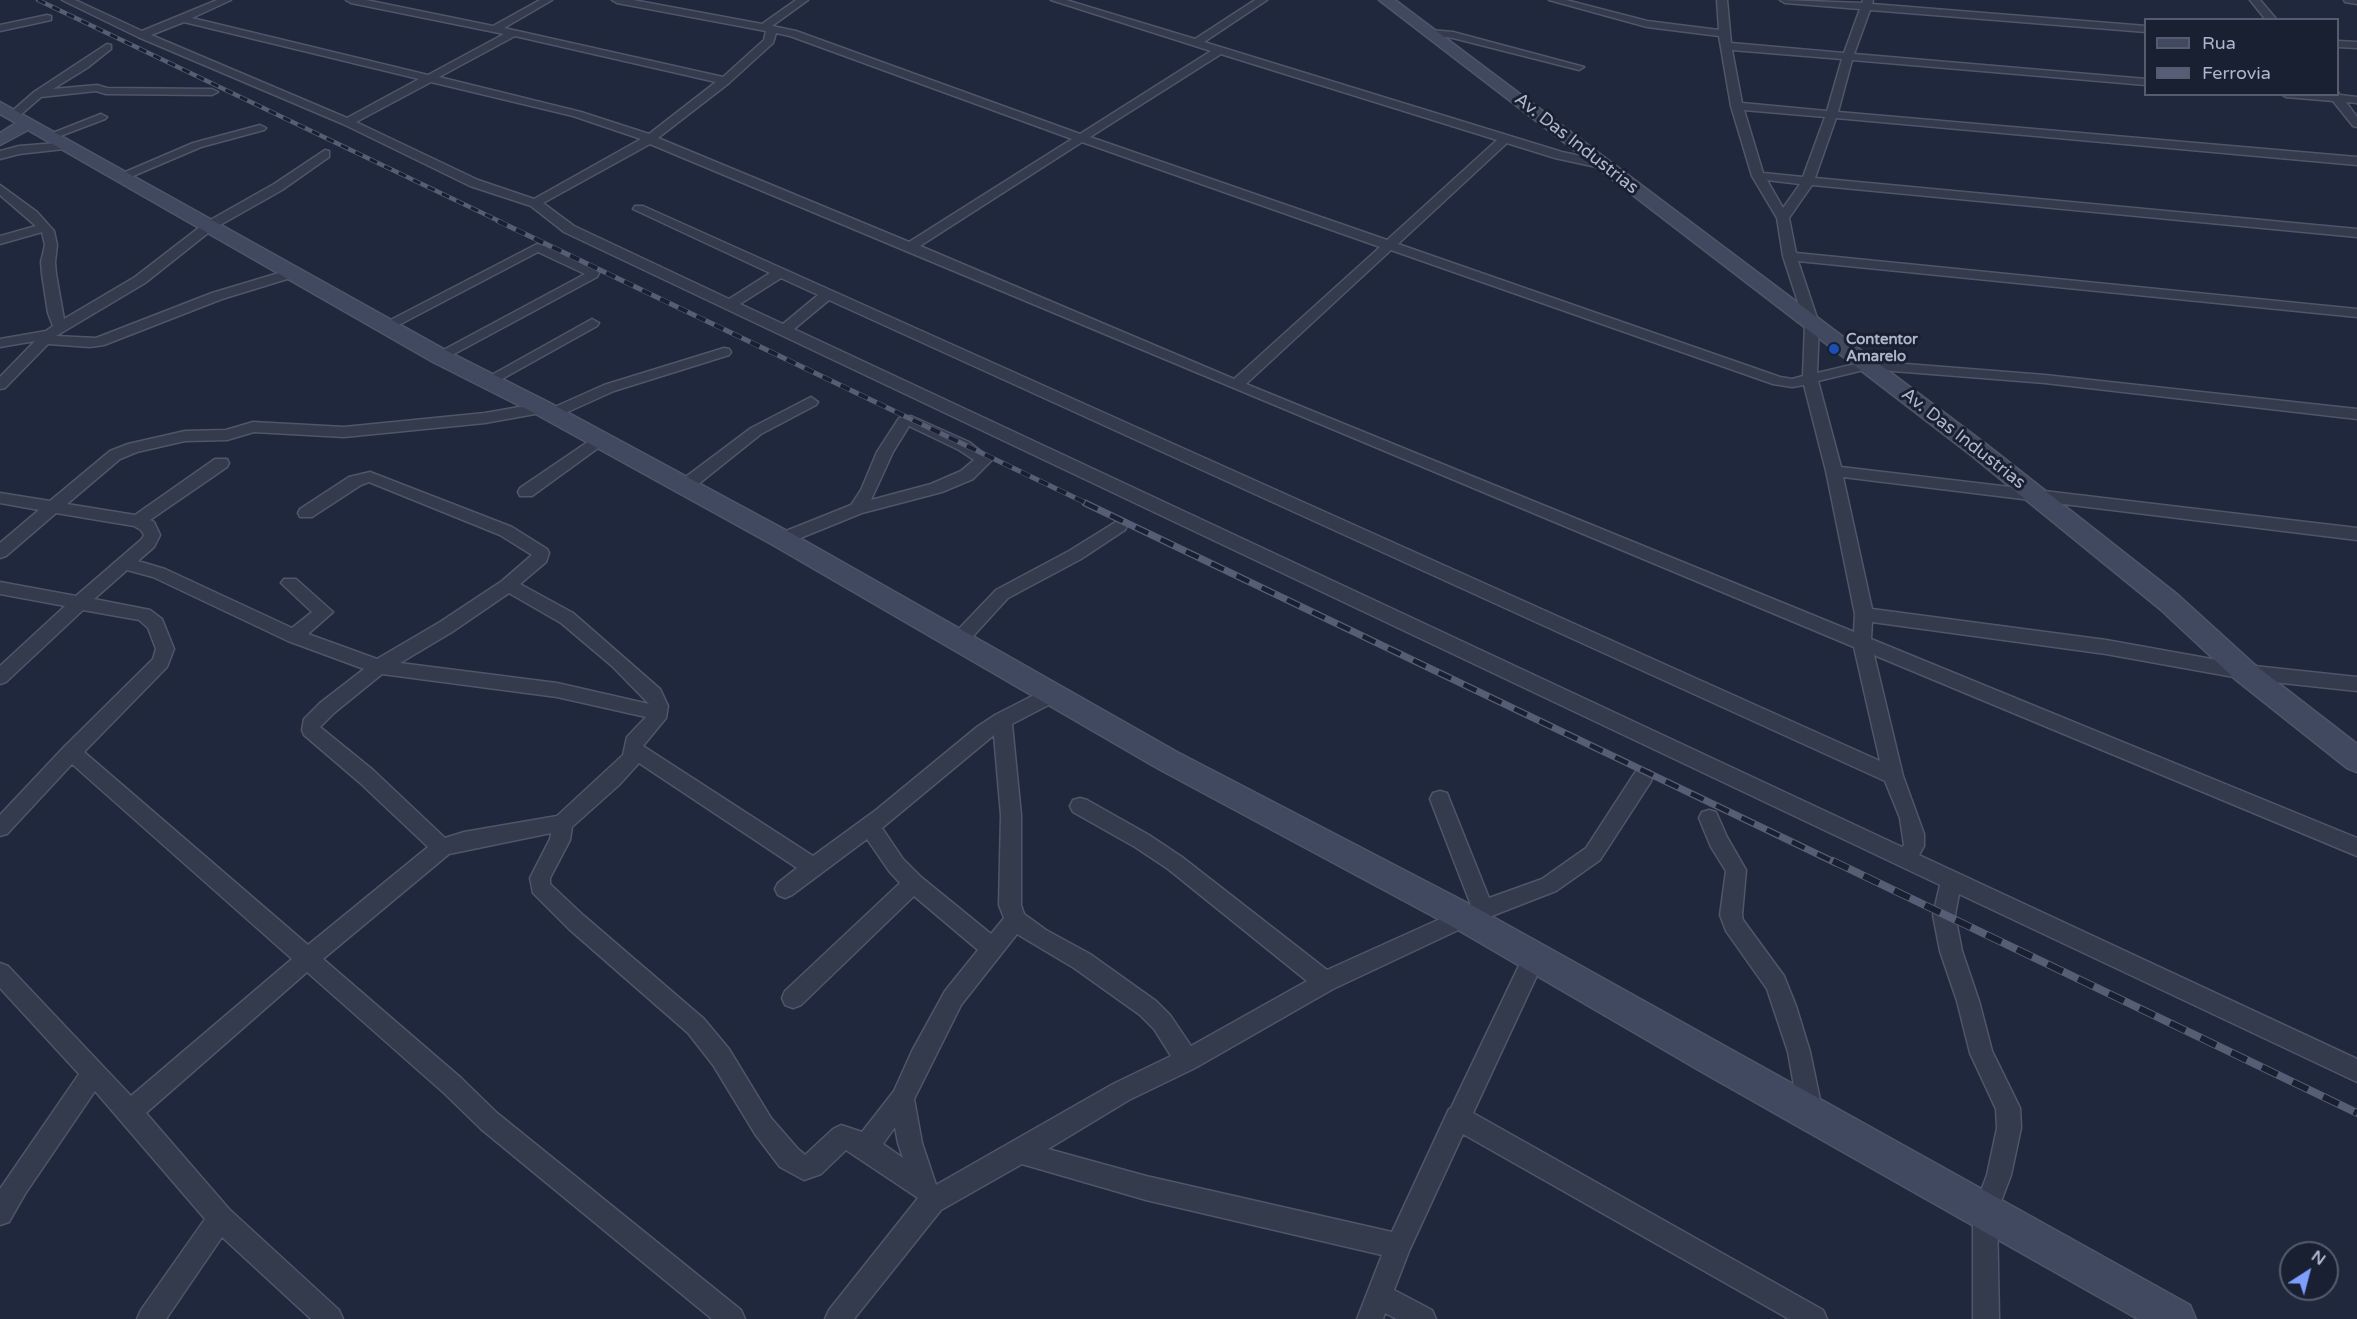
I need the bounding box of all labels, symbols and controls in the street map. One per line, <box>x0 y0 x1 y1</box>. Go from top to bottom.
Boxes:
legend <box>2144 18 2339 96</box>
text: Rua <box>2202 32 2236 54</box>
text: Ferrovia <box>2202 62 2271 84</box>
street label: Av. Das Industrias <box>1510 89 1642 199</box>
place label: Contentor Amarelo <box>1846 331 1918 366</box>
marker: Contentor Amarelo <box>1827 342 1841 356</box>
street label: Av. Das Industrias <box>1897 384 2029 494</box>
north arrow <box>2279 1241 2339 1301</box>
text: N <box>2307 1246 2329 1270</box>

